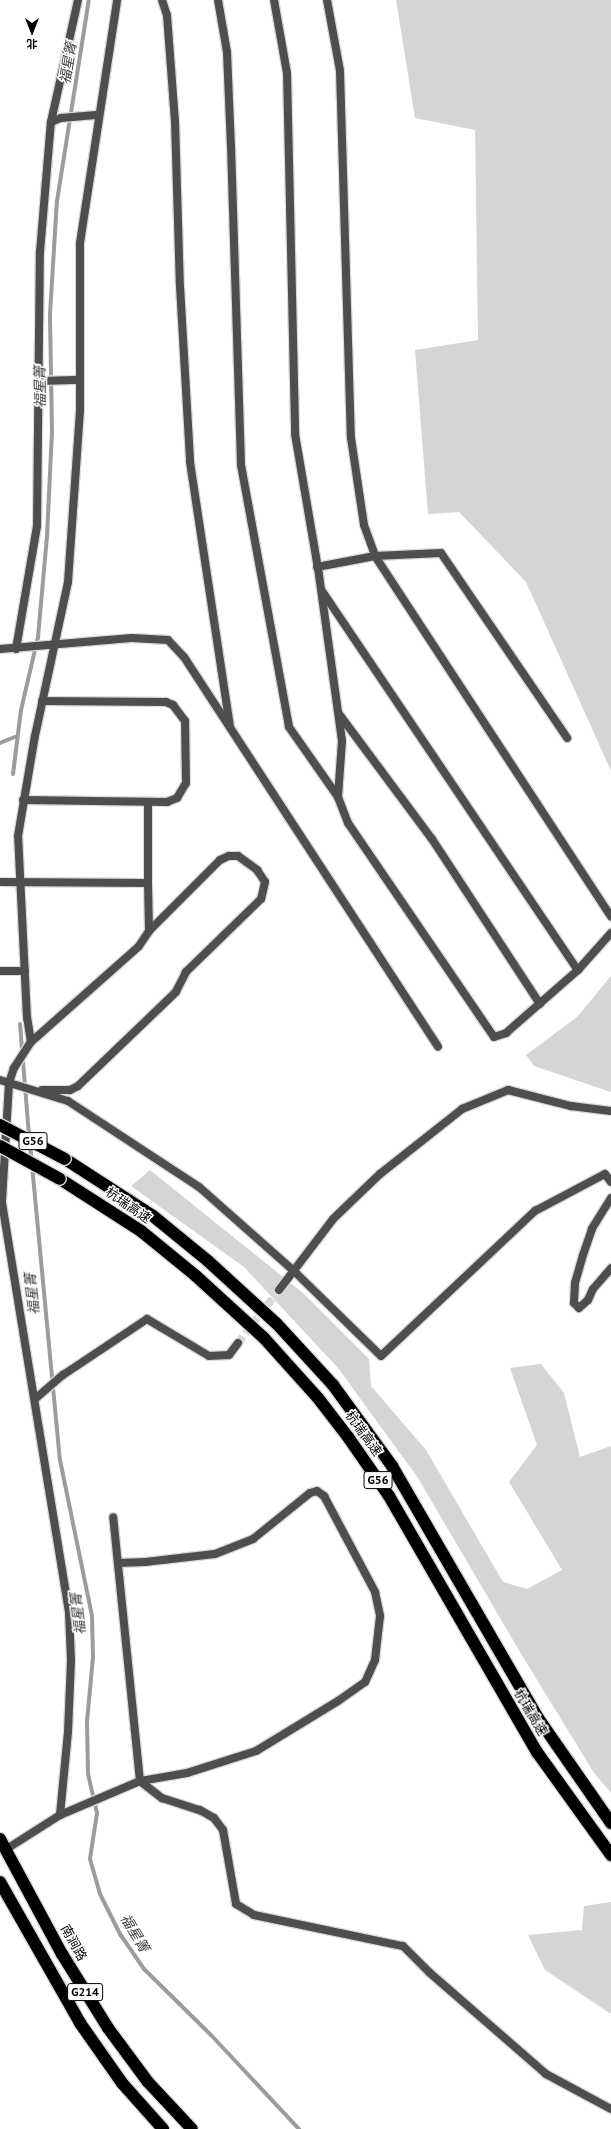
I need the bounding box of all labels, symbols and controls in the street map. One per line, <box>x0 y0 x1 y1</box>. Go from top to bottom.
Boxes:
north arrow <box>12 12 52 52</box>
text: 北 <box>27 37 38 51</box>
water label: 福星箐 <box>56 41 80 85</box>
water label: 福星箐 <box>31 366 49 408</box>
road number: G56 <box>18 1131 48 1151</box>
street label: 杭瑞高速 <box>102 1185 154 1227</box>
water label: 福星箐 <box>21 1272 43 1316</box>
street label: 杭瑞高速 <box>341 1408 385 1460</box>
road number: G56 <box>363 1470 393 1490</box>
water label: 福星箐 <box>67 1592 89 1636</box>
street label: 杭瑞高速 <box>510 1687 550 1739</box>
water label: 福星箐 <box>117 1911 153 1955</box>
street label: 南涧路 <box>57 1922 89 1964</box>
road number: G214 <box>67 1982 103 2002</box>

